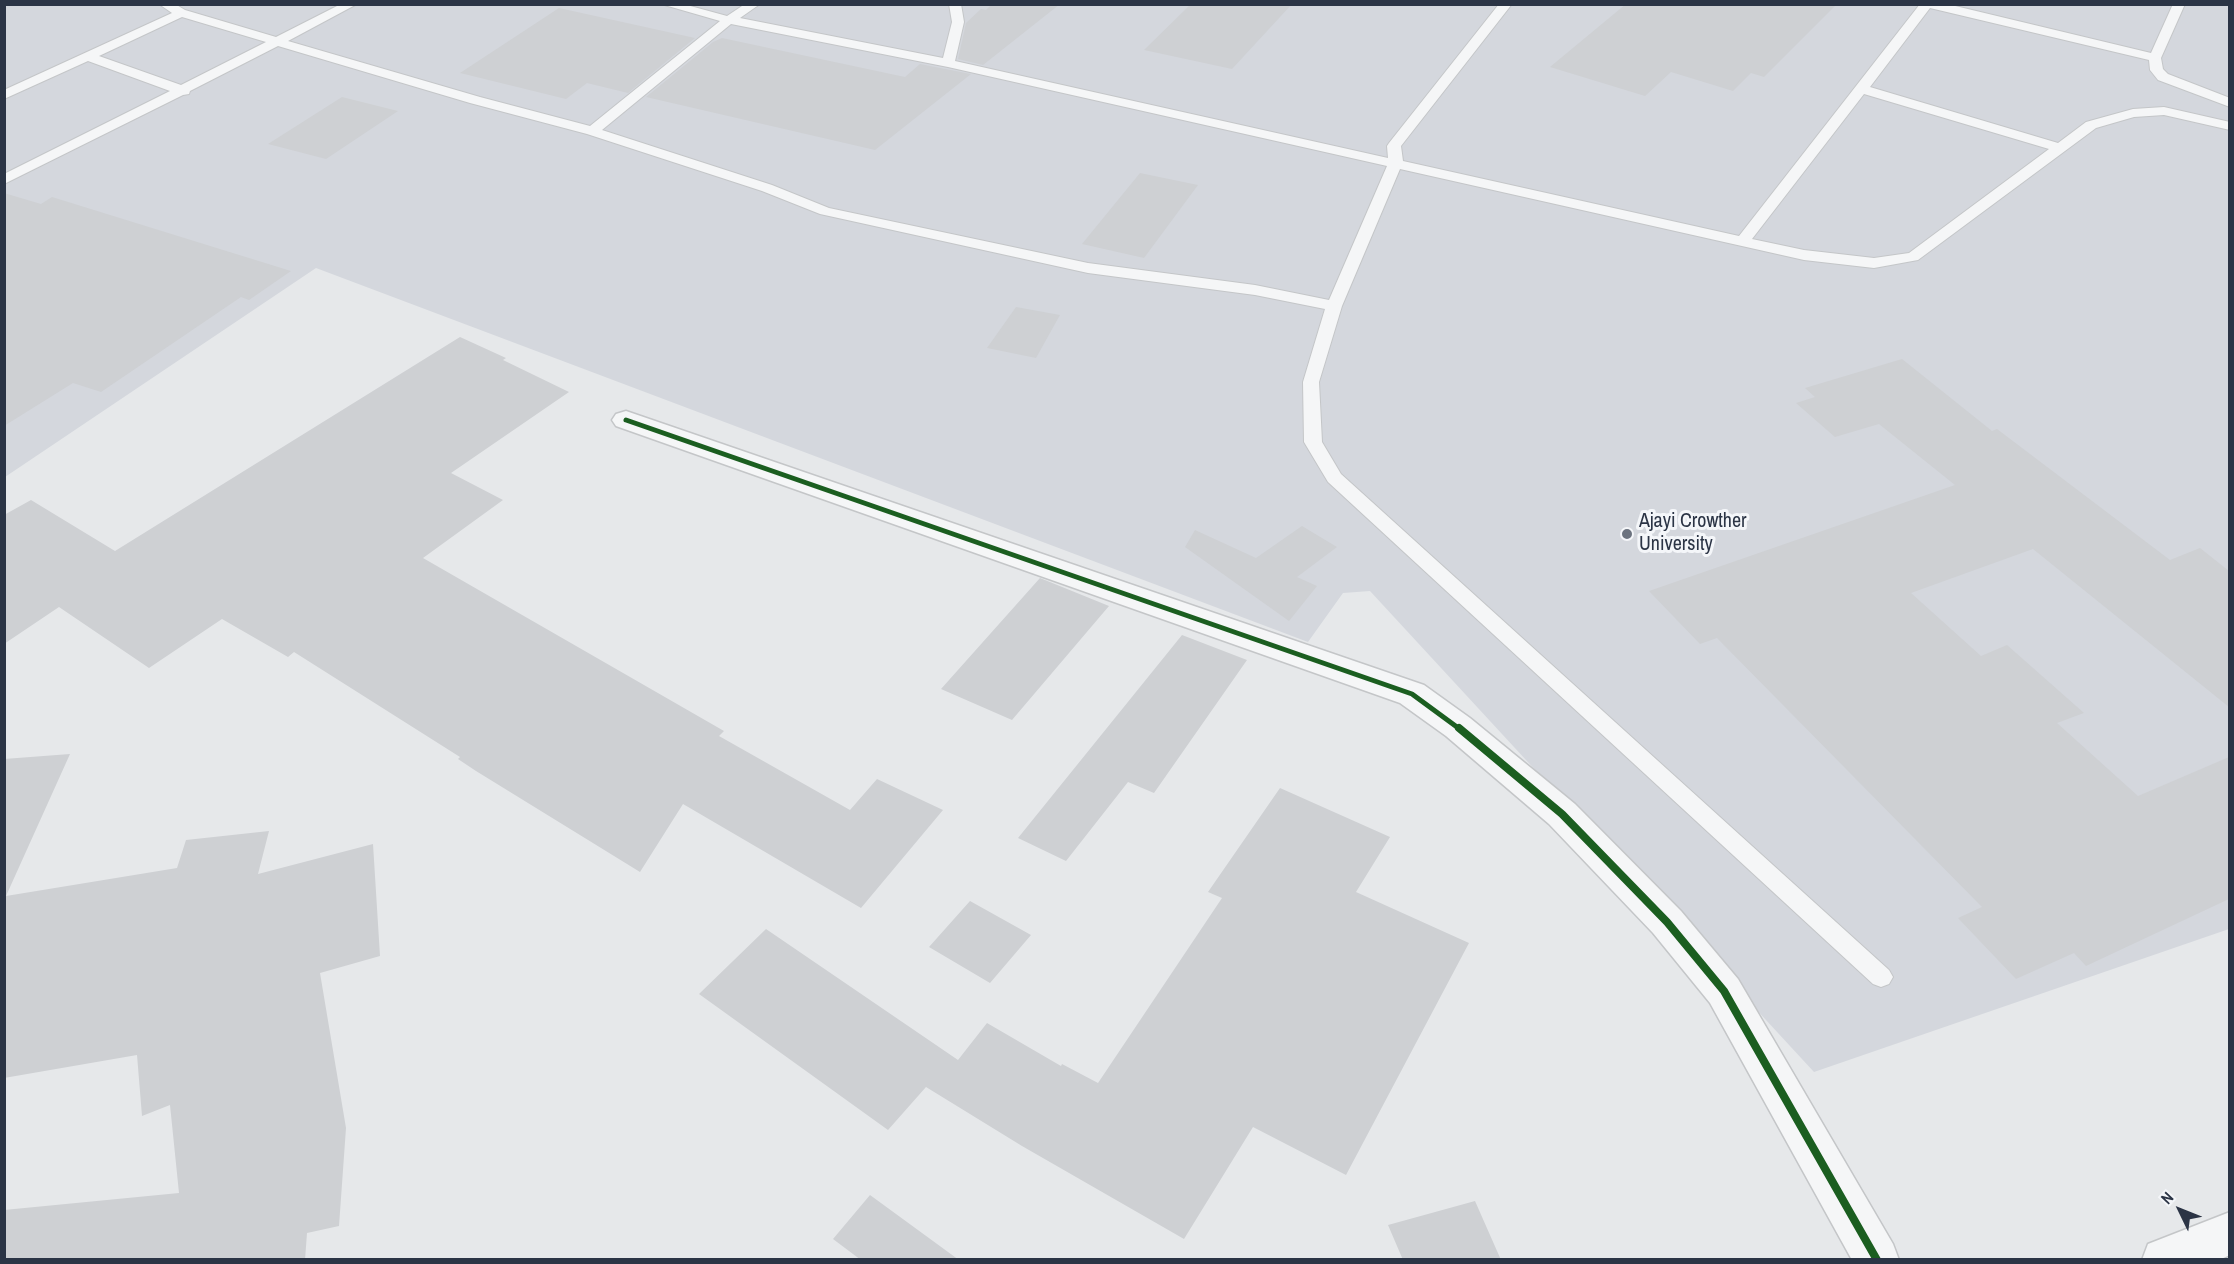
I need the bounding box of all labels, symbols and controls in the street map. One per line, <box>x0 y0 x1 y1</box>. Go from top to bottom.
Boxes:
place label: Ajayi Crowther University <box>1639 510 1747 557</box>
marker: Ajayi Crowther University <box>1620 527 1634 541</box>
north arrow <box>2150 1180 2210 1240</box>
text: N <box>2156 1187 2178 1209</box>

